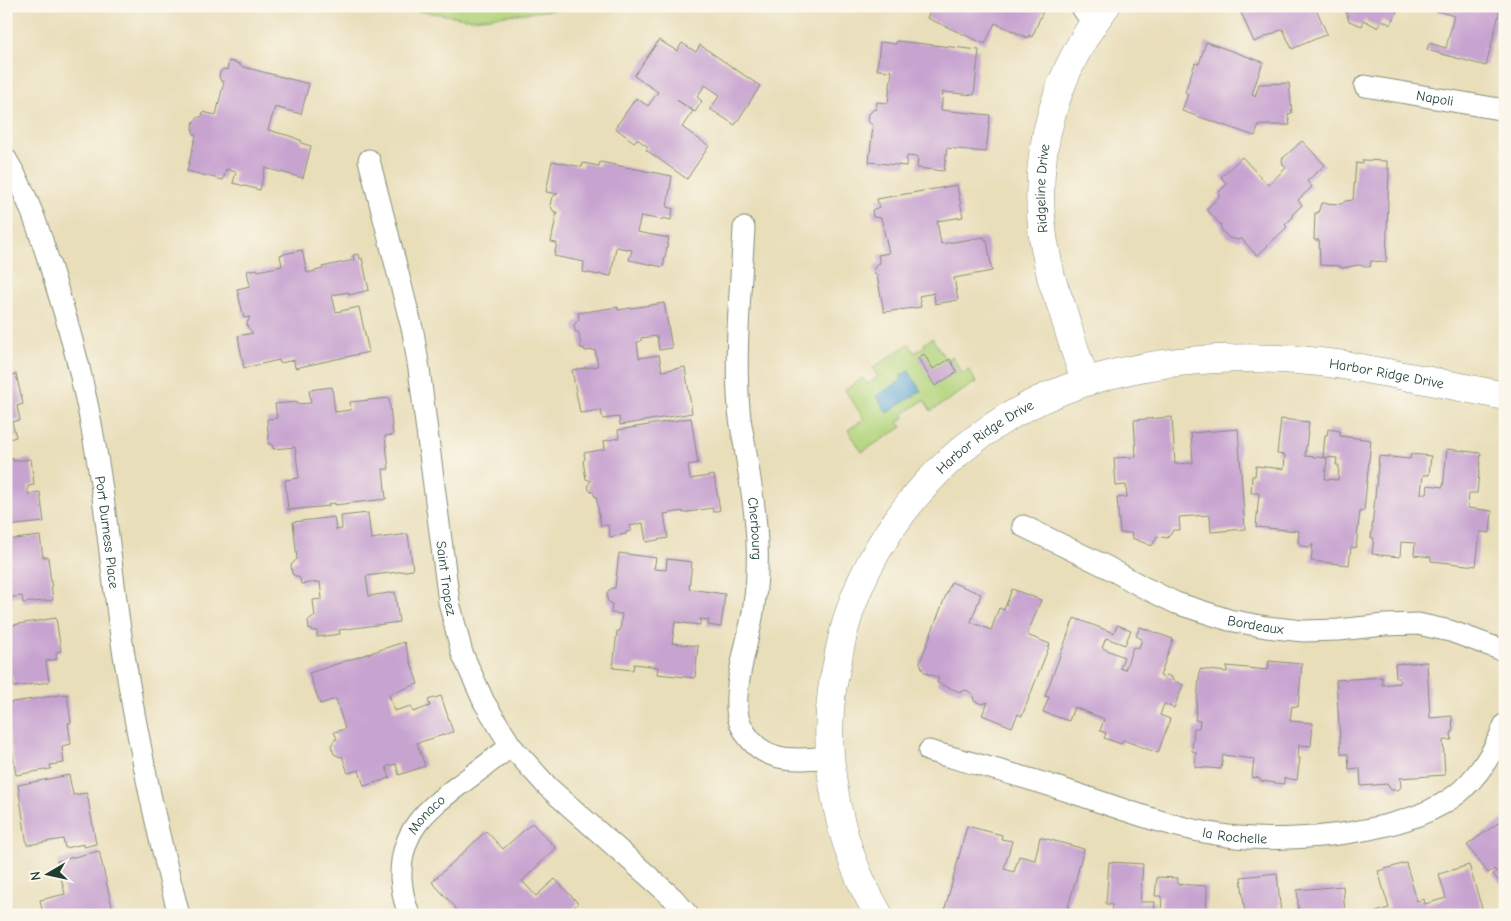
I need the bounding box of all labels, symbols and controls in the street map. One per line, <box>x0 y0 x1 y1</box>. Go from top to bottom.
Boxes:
street label: Napoli <box>1415 87 1455 110</box>
street label: Ridgeline Drive <box>1032 143 1054 234</box>
street label: Harbor Ridge Drive <box>1328 355 1445 392</box>
street label: Harbor Ridge Drive <box>933 397 1037 478</box>
street label: Port Durness Place <box>91 475 122 590</box>
street label: Cherbourg <box>744 496 765 560</box>
street label: Saint Tropez <box>432 540 460 617</box>
street label: Bordeaux <box>1226 612 1285 638</box>
street label: Monaco <box>404 791 449 838</box>
street label: la Rochelle <box>1201 824 1267 847</box>
north arrow <box>22 848 72 898</box>
text: N <box>27 870 45 882</box>

